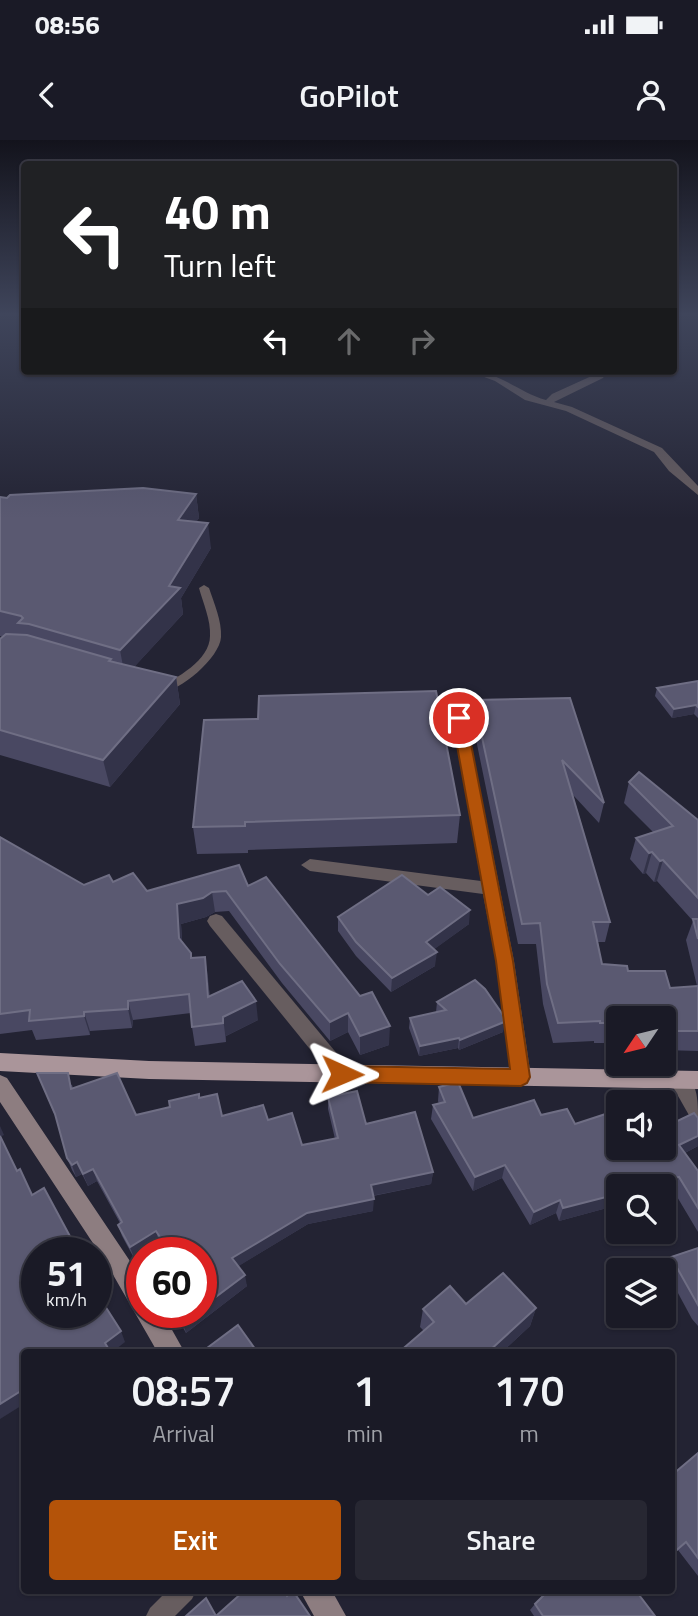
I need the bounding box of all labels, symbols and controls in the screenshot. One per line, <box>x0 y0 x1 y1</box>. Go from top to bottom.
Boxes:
text: 08:56 <box>35 5 100 44</box>
text: GoPilot <box>299 71 399 119</box>
icon: back <box>28 76 66 114</box>
icon: person <box>632 76 670 114</box>
text: 40 m <box>164 173 271 248</box>
icon: left <box>49 189 140 280</box>
text: Turn left <box>164 241 276 289</box>
icon: left <box>257 322 295 360</box>
icon: ahead <box>330 322 368 360</box>
icon: right <box>403 322 441 360</box>
pin <box>429 688 489 748</box>
icon: arrive <box>440 699 478 737</box>
north arrow <box>606 1006 676 1076</box>
map controls <box>606 1006 676 1328</box>
position arrow <box>305 1037 379 1111</box>
button: sound <box>606 1090 676 1160</box>
button: search <box>606 1174 676 1244</box>
speed limit sign: 60 <box>126 1237 217 1328</box>
text: 51 <box>47 1246 86 1300</box>
button: layers <box>606 1258 676 1328</box>
text: km/h <box>46 1286 87 1313</box>
text: 08:57 <box>132 1358 236 1422</box>
text: 1 <box>353 1358 377 1422</box>
text: 170 <box>494 1358 564 1422</box>
text: Arrival <box>153 1416 215 1451</box>
text: min <box>346 1416 383 1451</box>
text: m <box>519 1416 539 1451</box>
button: Exit <box>49 1500 341 1580</box>
button: Share <box>355 1500 647 1580</box>

